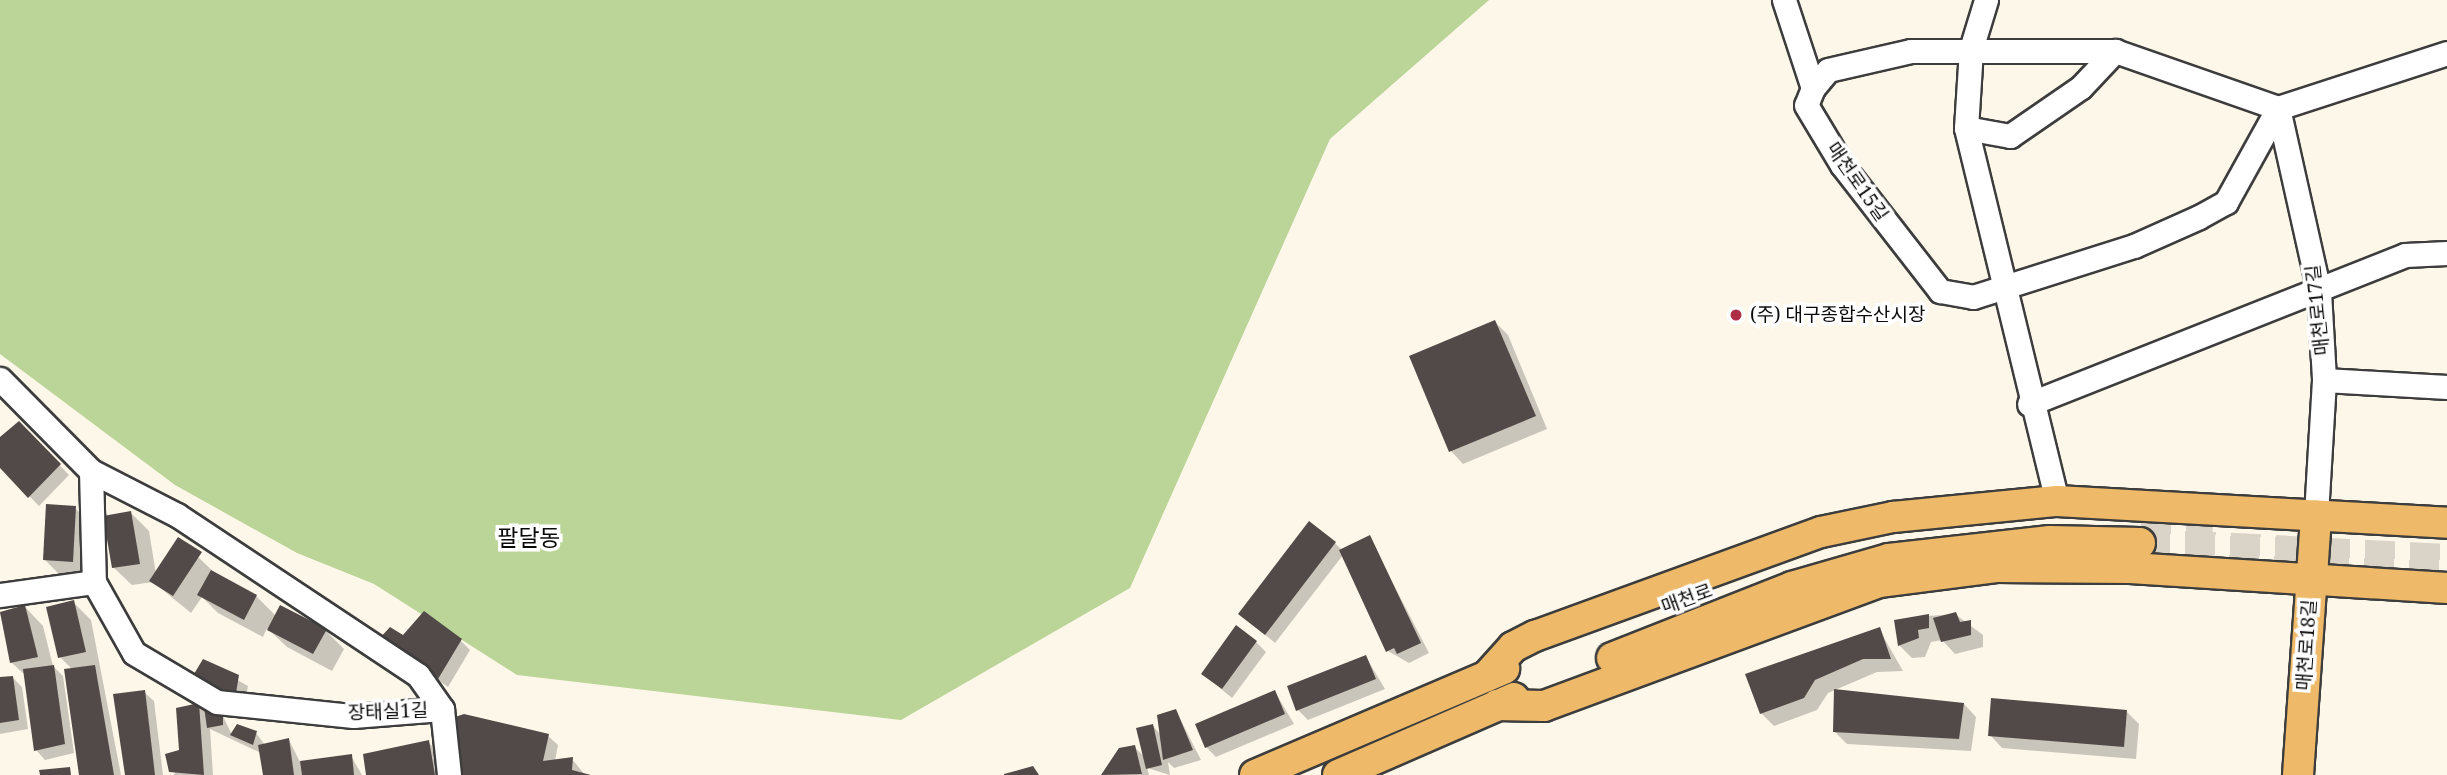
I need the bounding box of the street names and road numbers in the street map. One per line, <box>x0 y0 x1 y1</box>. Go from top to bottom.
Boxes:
street label: 매천로15길 <box>1822 138 1892 226</box>
street label: 매천로17길 <box>2302 263 2334 357</box>
street label: 매천로 <box>1658 579 1716 619</box>
street label: 매천로18길 <box>2292 599 2322 691</box>
street label: 장태실1길 <box>347 699 429 725</box>

